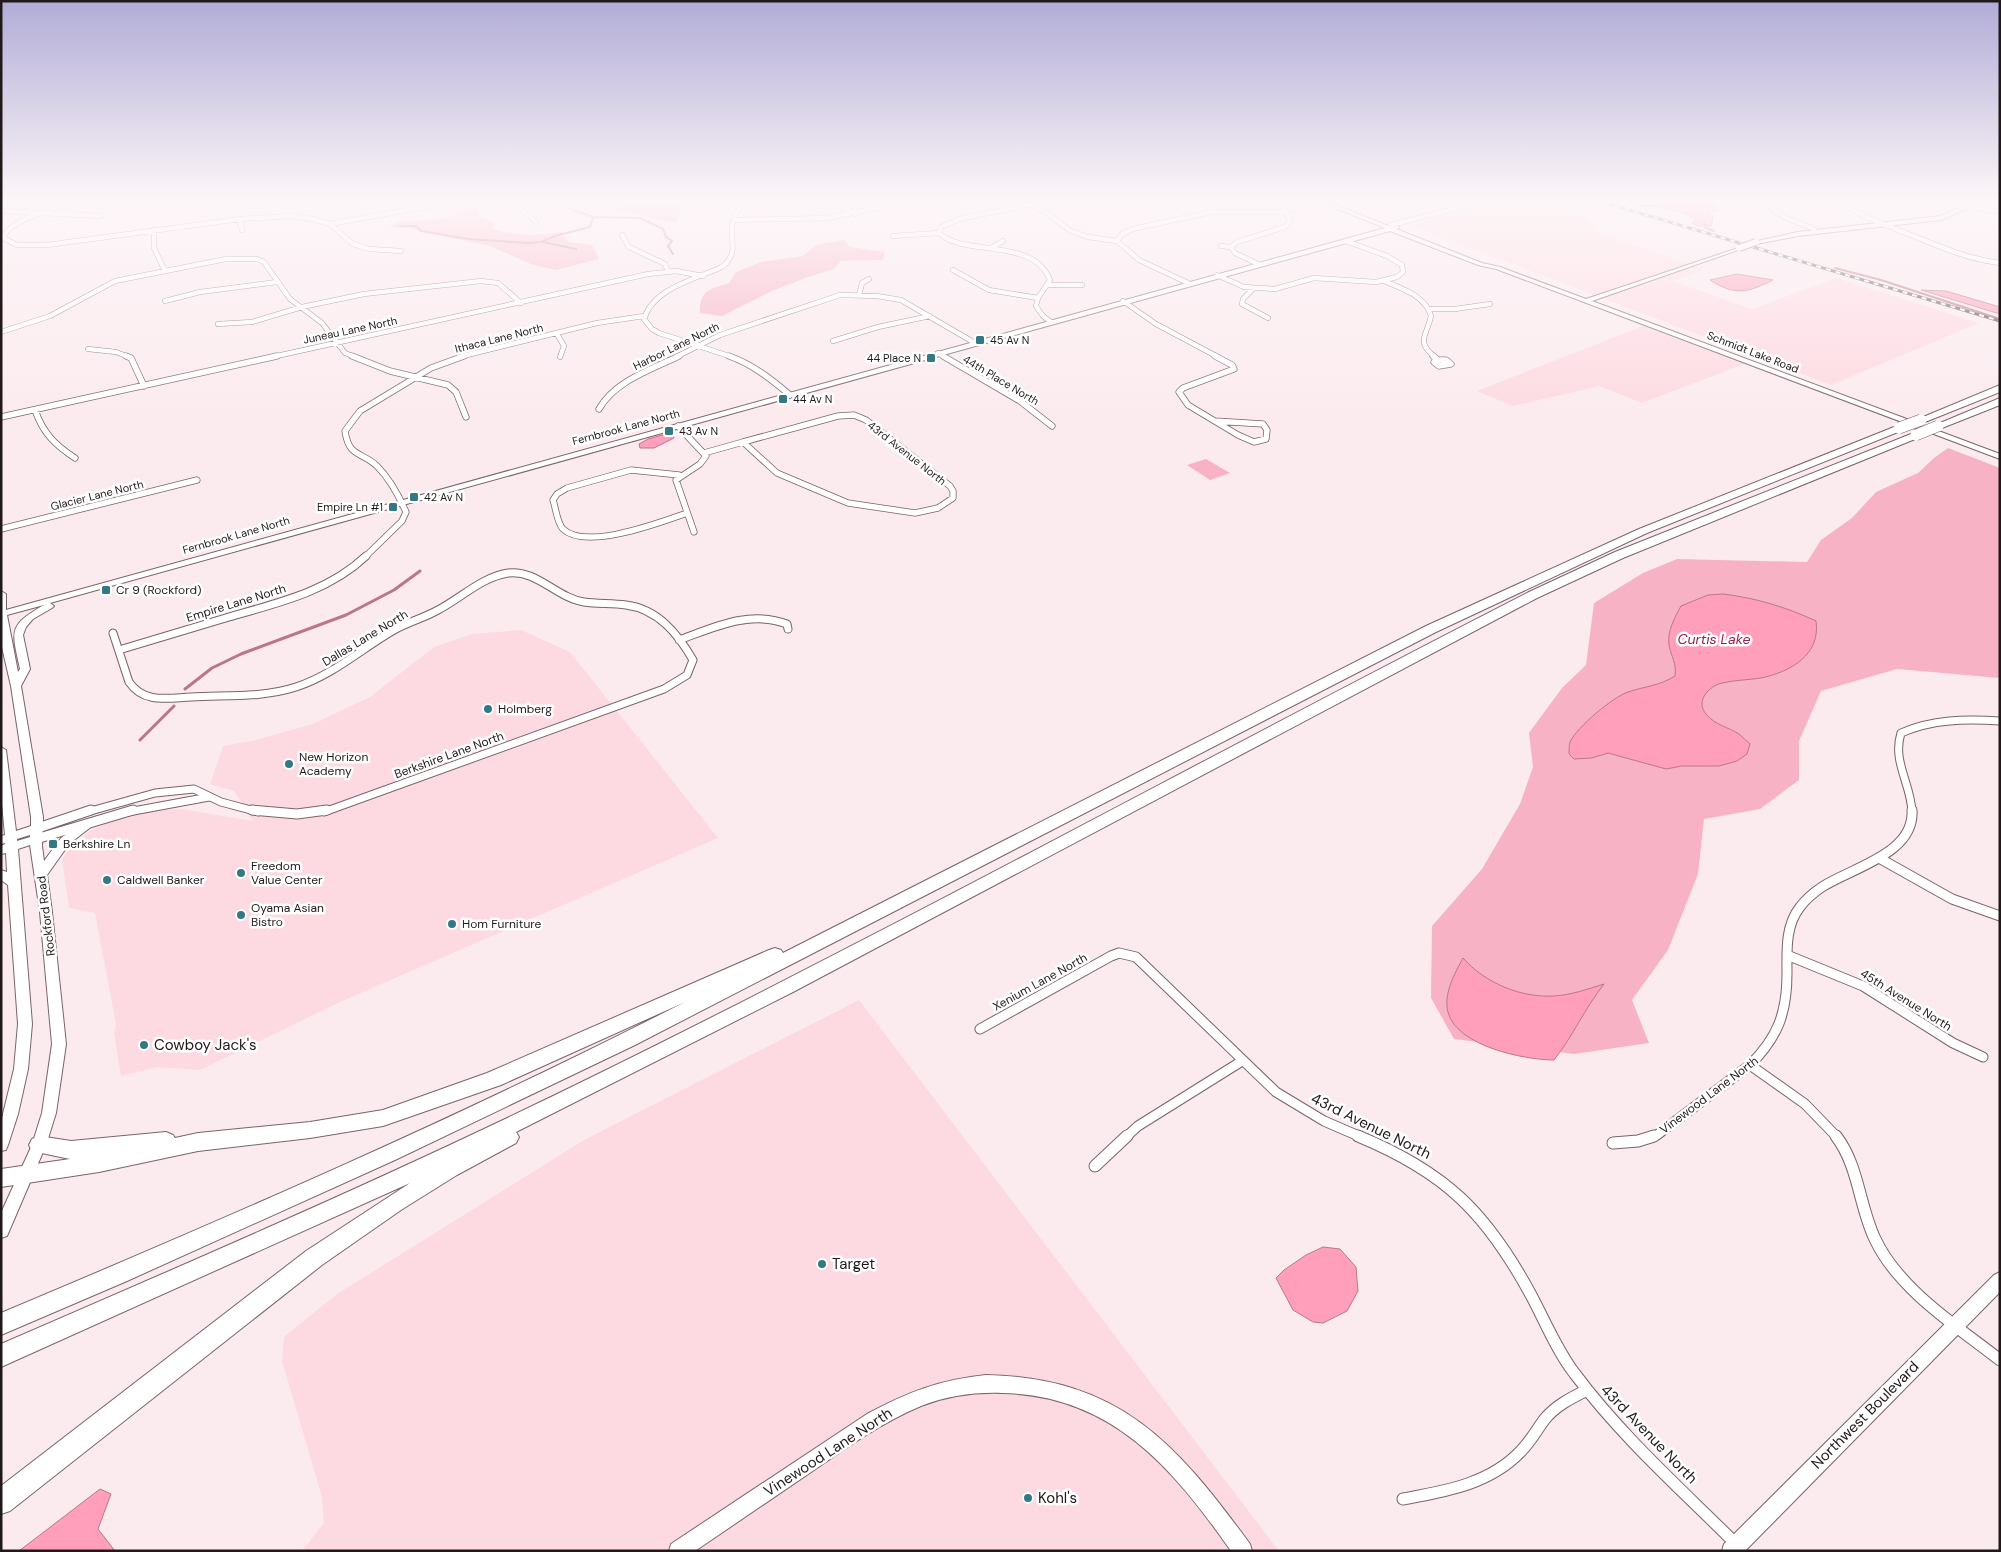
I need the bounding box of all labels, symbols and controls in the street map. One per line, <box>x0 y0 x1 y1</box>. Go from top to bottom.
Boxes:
street label: Juneau Lane North <box>302 313 398 347</box>
street label: Harbor Lane North <box>631 319 721 373</box>
street label: Ithaca Lane North <box>453 320 545 356</box>
street label: Schmidt Lake Road <box>1705 328 1801 376</box>
place label: 45 Av N <box>990 333 1029 347</box>
marker: 45 Av N <box>974 334 986 346</box>
place label: 44 Place N <box>867 351 921 365</box>
marker: 44 Place N <box>925 352 937 364</box>
street label: 44th Place North <box>961 352 1041 408</box>
place label: 44 Av N <box>793 392 832 406</box>
marker: 44 Av N <box>777 393 789 405</box>
street label: Fernbrook Lane North <box>571 406 681 448</box>
street label: 43rd Avenue North <box>865 418 949 488</box>
place label: 43 Av N <box>679 424 718 438</box>
marker: 43 Av N <box>663 425 675 437</box>
street label: Glacier Lane North <box>49 477 145 513</box>
place label: 42 Av N <box>424 490 463 504</box>
marker: 42 Av N <box>408 491 420 503</box>
place label: Empire Ln #1 <box>317 500 383 514</box>
marker: Empire Ln #1 <box>387 501 399 513</box>
street label: Fernbrook Lane North <box>181 513 291 557</box>
street label: Empire Lane North <box>184 580 288 626</box>
place label: Cr 9 (Rockford) <box>116 582 201 598</box>
marker: Cr 9 (Rockford) <box>100 584 112 596</box>
street label: Dallas Lane North <box>319 606 411 670</box>
water label: Curtis Lake <box>1677 630 1751 648</box>
place label: Holmberg <box>498 701 552 717</box>
marker: Holmberg <box>482 703 494 715</box>
street label: Berkshire Lane North <box>392 728 506 782</box>
place label: New Horizon Academy <box>299 749 368 779</box>
marker: New Horizon Academy <box>283 758 295 770</box>
place label: Berkshire Ln <box>63 836 131 852</box>
marker: Berkshire Ln <box>47 838 59 850</box>
place label: Freedom Value Center <box>251 858 323 888</box>
marker: Freedom Value Center <box>235 867 247 879</box>
place label: Caldwell Banker <box>117 872 205 888</box>
marker: Caldwell Banker <box>101 874 113 886</box>
street label: Rockford Road <box>33 875 59 957</box>
place label: Oyama Asian Bistro <box>251 900 324 930</box>
marker: Oyama Asian Bistro <box>235 909 247 921</box>
place label: Hom Furniture <box>462 916 541 932</box>
marker: Hom Furniture <box>446 918 458 930</box>
street label: Xenium Lane North <box>990 949 1090 1015</box>
street label: 45th Avenue North <box>1857 965 1955 1035</box>
place label: Cowboy Jack's <box>154 1035 257 1055</box>
marker: Cowboy Jack's <box>138 1039 150 1051</box>
street label: Vinewood Lane North <box>1656 1053 1762 1137</box>
street label: 43rd Avenue North <box>1308 1088 1434 1164</box>
place label: Target <box>832 1254 875 1274</box>
marker: Target <box>816 1258 828 1270</box>
street label: Northwest Boulevard <box>1807 1357 1923 1473</box>
street label: 43rd Avenue North <box>1596 1380 1702 1488</box>
street label: Vinewood Lane North <box>760 1403 896 1501</box>
place label: Kohl's <box>1038 1488 1077 1508</box>
marker: Kohl's <box>1022 1492 1034 1504</box>

